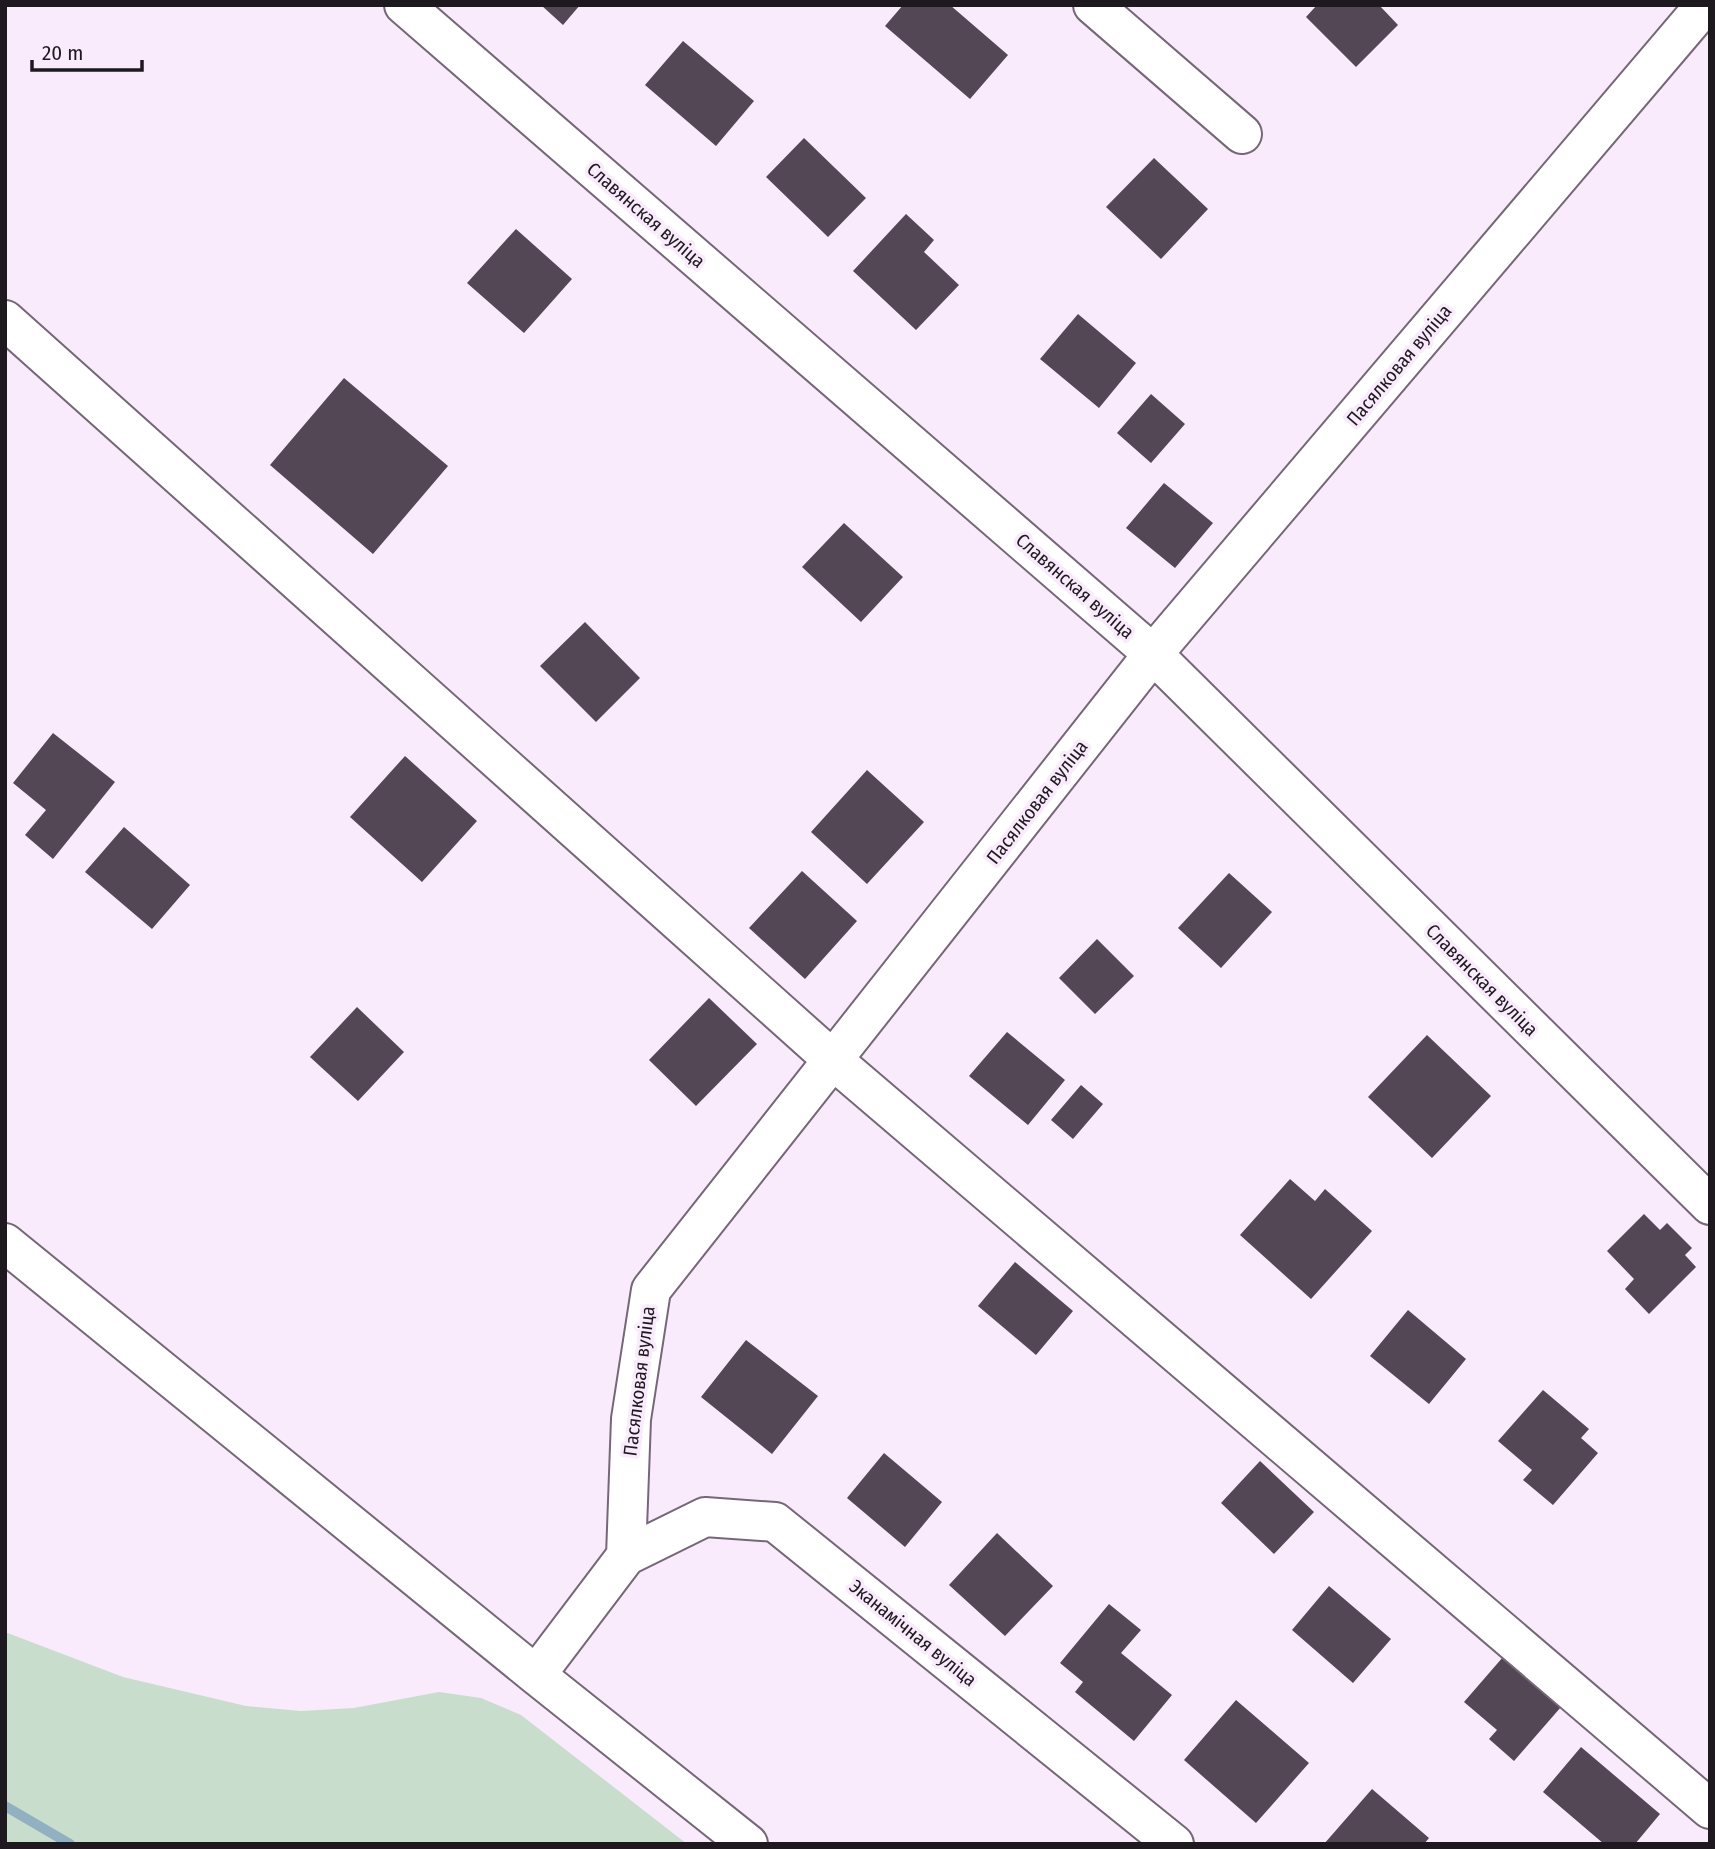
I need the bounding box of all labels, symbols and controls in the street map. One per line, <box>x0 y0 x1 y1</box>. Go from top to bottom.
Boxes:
scale bar <box>32 28 142 72</box>
text: 20 m <box>42 40 83 66</box>
street label: Славянская вуліца <box>582 157 710 273</box>
street label: Пасялковая вуліца <box>1342 300 1456 430</box>
street label: Славянская вуліца <box>1011 528 1139 644</box>
street label: Пасялковая вуліца <box>981 735 1093 869</box>
street label: Славянская вуліца <box>1421 919 1543 1041</box>
street label: Пасялковая вуліца <box>618 1305 660 1457</box>
street label: Эканамічная вуліца <box>845 1575 981 1691</box>

